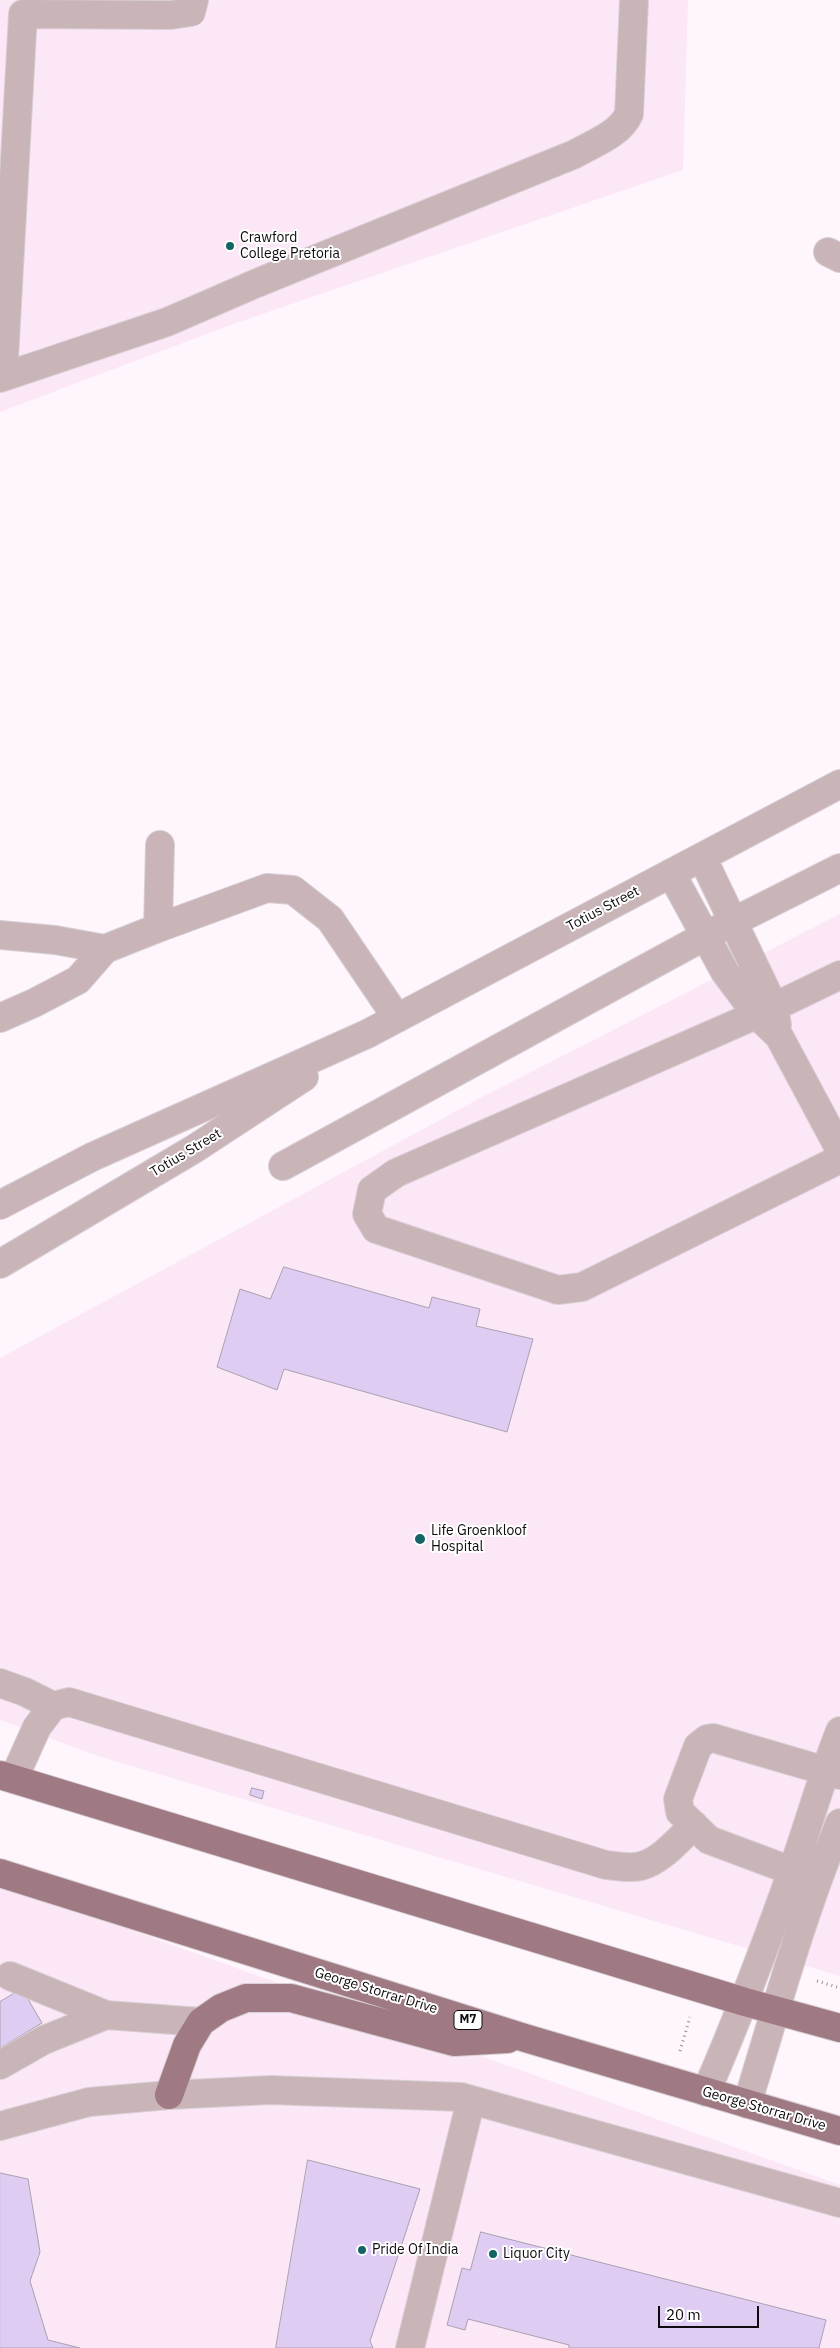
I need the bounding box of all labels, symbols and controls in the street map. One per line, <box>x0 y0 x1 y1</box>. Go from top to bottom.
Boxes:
place label: Crawford College Pretoria <box>240 230 340 262</box>
marker: Crawford College Pretoria <box>224 240 236 252</box>
street label: Totius Street <box>564 883 642 935</box>
street label: Totius Street <box>147 1125 225 1181</box>
place label: Life Groenkloof Hospital <box>431 1523 527 1555</box>
marker: Life Groenkloof Hospital <box>413 1532 427 1546</box>
street label: George Storrar Drive <box>312 1964 440 2018</box>
road number: M7 <box>454 2010 482 2030</box>
street label: George Storrar Drive <box>700 2083 828 2135</box>
place label: Pride Of India <box>372 2242 458 2258</box>
marker: Pride Of India <box>356 2244 368 2256</box>
place label: Liquor City <box>503 2246 570 2262</box>
marker: Liquor City <box>487 2248 499 2260</box>
scale bar <box>660 2296 761 2328</box>
text: 20 m <box>666 2305 701 2324</box>

